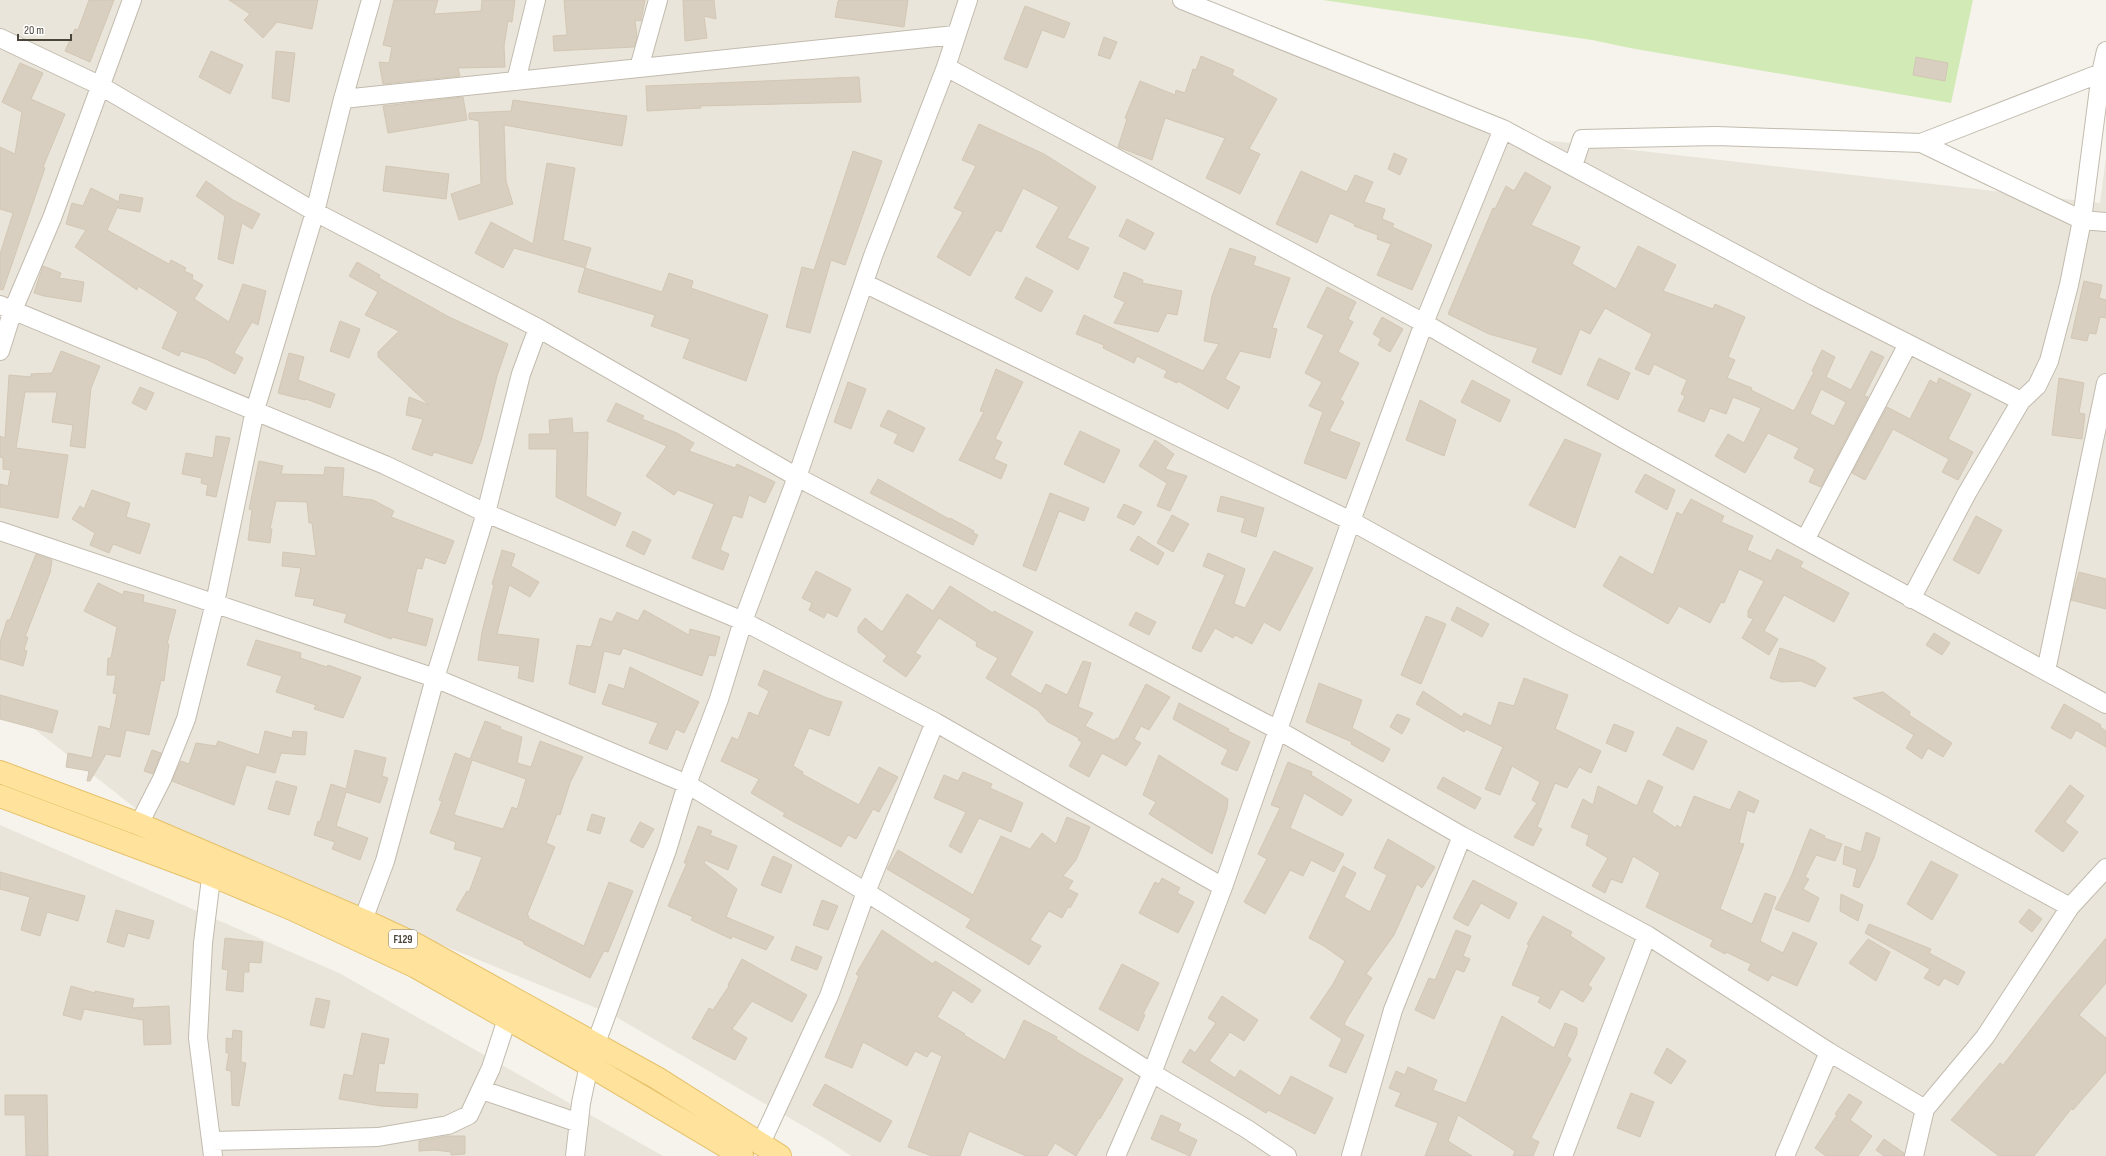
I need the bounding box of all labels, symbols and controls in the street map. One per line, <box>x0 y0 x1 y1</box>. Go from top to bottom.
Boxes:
scale bar <box>18 16 71 42</box>
text: 20 m <box>24 23 44 38</box>
road number: F129 <box>389 930 417 948</box>

